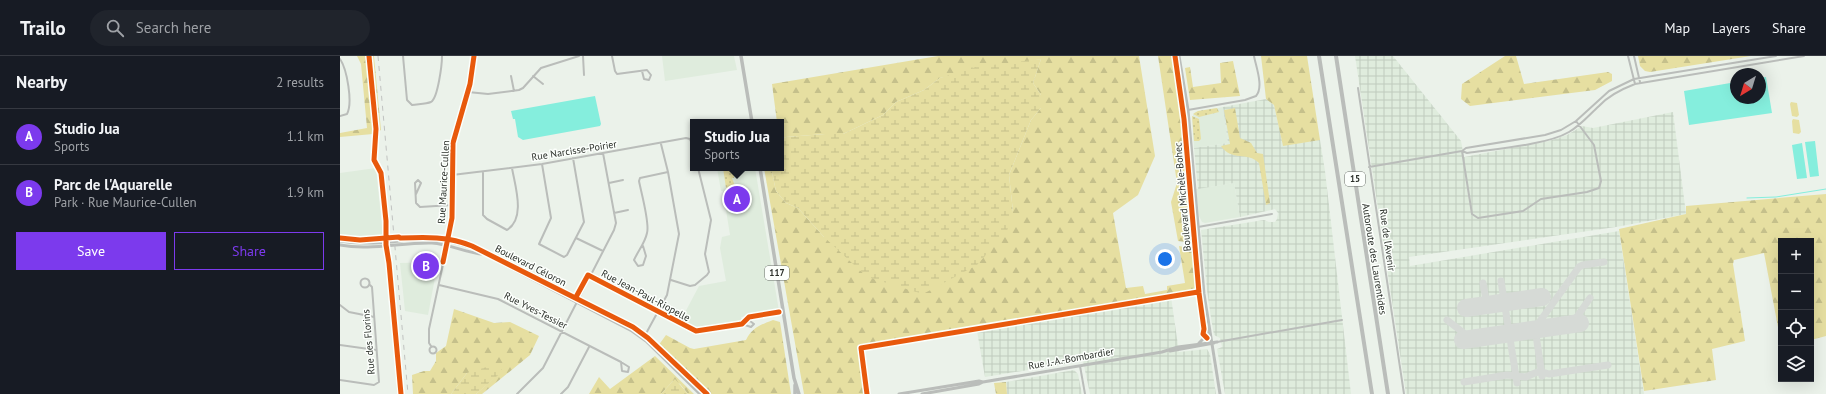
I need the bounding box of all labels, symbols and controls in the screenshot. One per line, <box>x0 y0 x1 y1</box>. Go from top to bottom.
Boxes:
search box <box>90 10 370 46</box>
text: Trailo <box>20 16 66 40</box>
icon: search <box>104 17 126 39</box>
text: Search here <box>136 18 211 37</box>
text: Map <box>1664 19 1690 37</box>
text: Layers <box>1712 19 1750 37</box>
text: Share <box>1772 19 1806 37</box>
north arrow <box>1730 68 1766 104</box>
text: Nearby <box>16 71 67 93</box>
text: 2 results <box>276 74 324 91</box>
text: Studio Jua <box>54 119 120 138</box>
popup <box>690 119 784 171</box>
text: Studio Jua <box>704 127 770 146</box>
text: A <box>25 128 33 145</box>
text: 1.1 km <box>287 128 324 145</box>
street label: Rue Narcisse-Poirier <box>530 137 618 164</box>
text: Sports <box>54 138 90 155</box>
street label: Rue Maurice-Cullen <box>435 140 452 224</box>
street label: Boulevard Michèle-Bohec <box>1171 142 1194 252</box>
text: Sports <box>704 146 740 163</box>
road number: 15 <box>1345 172 1365 186</box>
text: Parc de l'Aquarelle <box>54 175 172 194</box>
text: B <box>25 184 33 201</box>
text: 1.9 km <box>287 184 324 201</box>
pin: A <box>724 184 750 214</box>
text: Park · Rue Maurice-Cullen <box>54 194 197 211</box>
street label: Autoroute des Laurentides <box>1359 203 1390 316</box>
street label: Rue de l'Avenir <box>1377 208 1398 273</box>
button: Save <box>16 232 166 270</box>
button: Share <box>174 232 324 270</box>
map controls <box>1778 238 1814 382</box>
button: + <box>1778 238 1814 274</box>
street label: Boulevard Céloron <box>493 242 569 289</box>
your location <box>1155 249 1175 269</box>
pin: B <box>413 251 439 281</box>
road number: 117 <box>765 266 789 280</box>
street label: Rue Jean-Paul-Riopelle <box>599 267 692 324</box>
button: − <box>1778 274 1814 310</box>
street label: Rue Yves-Tessier <box>502 289 570 332</box>
street label: Rue des Florins <box>359 309 378 375</box>
button: locate <box>1778 310 1814 346</box>
street label: Rue J.-A.-Bombardier <box>1027 344 1115 372</box>
button: layers <box>1778 346 1814 382</box>

